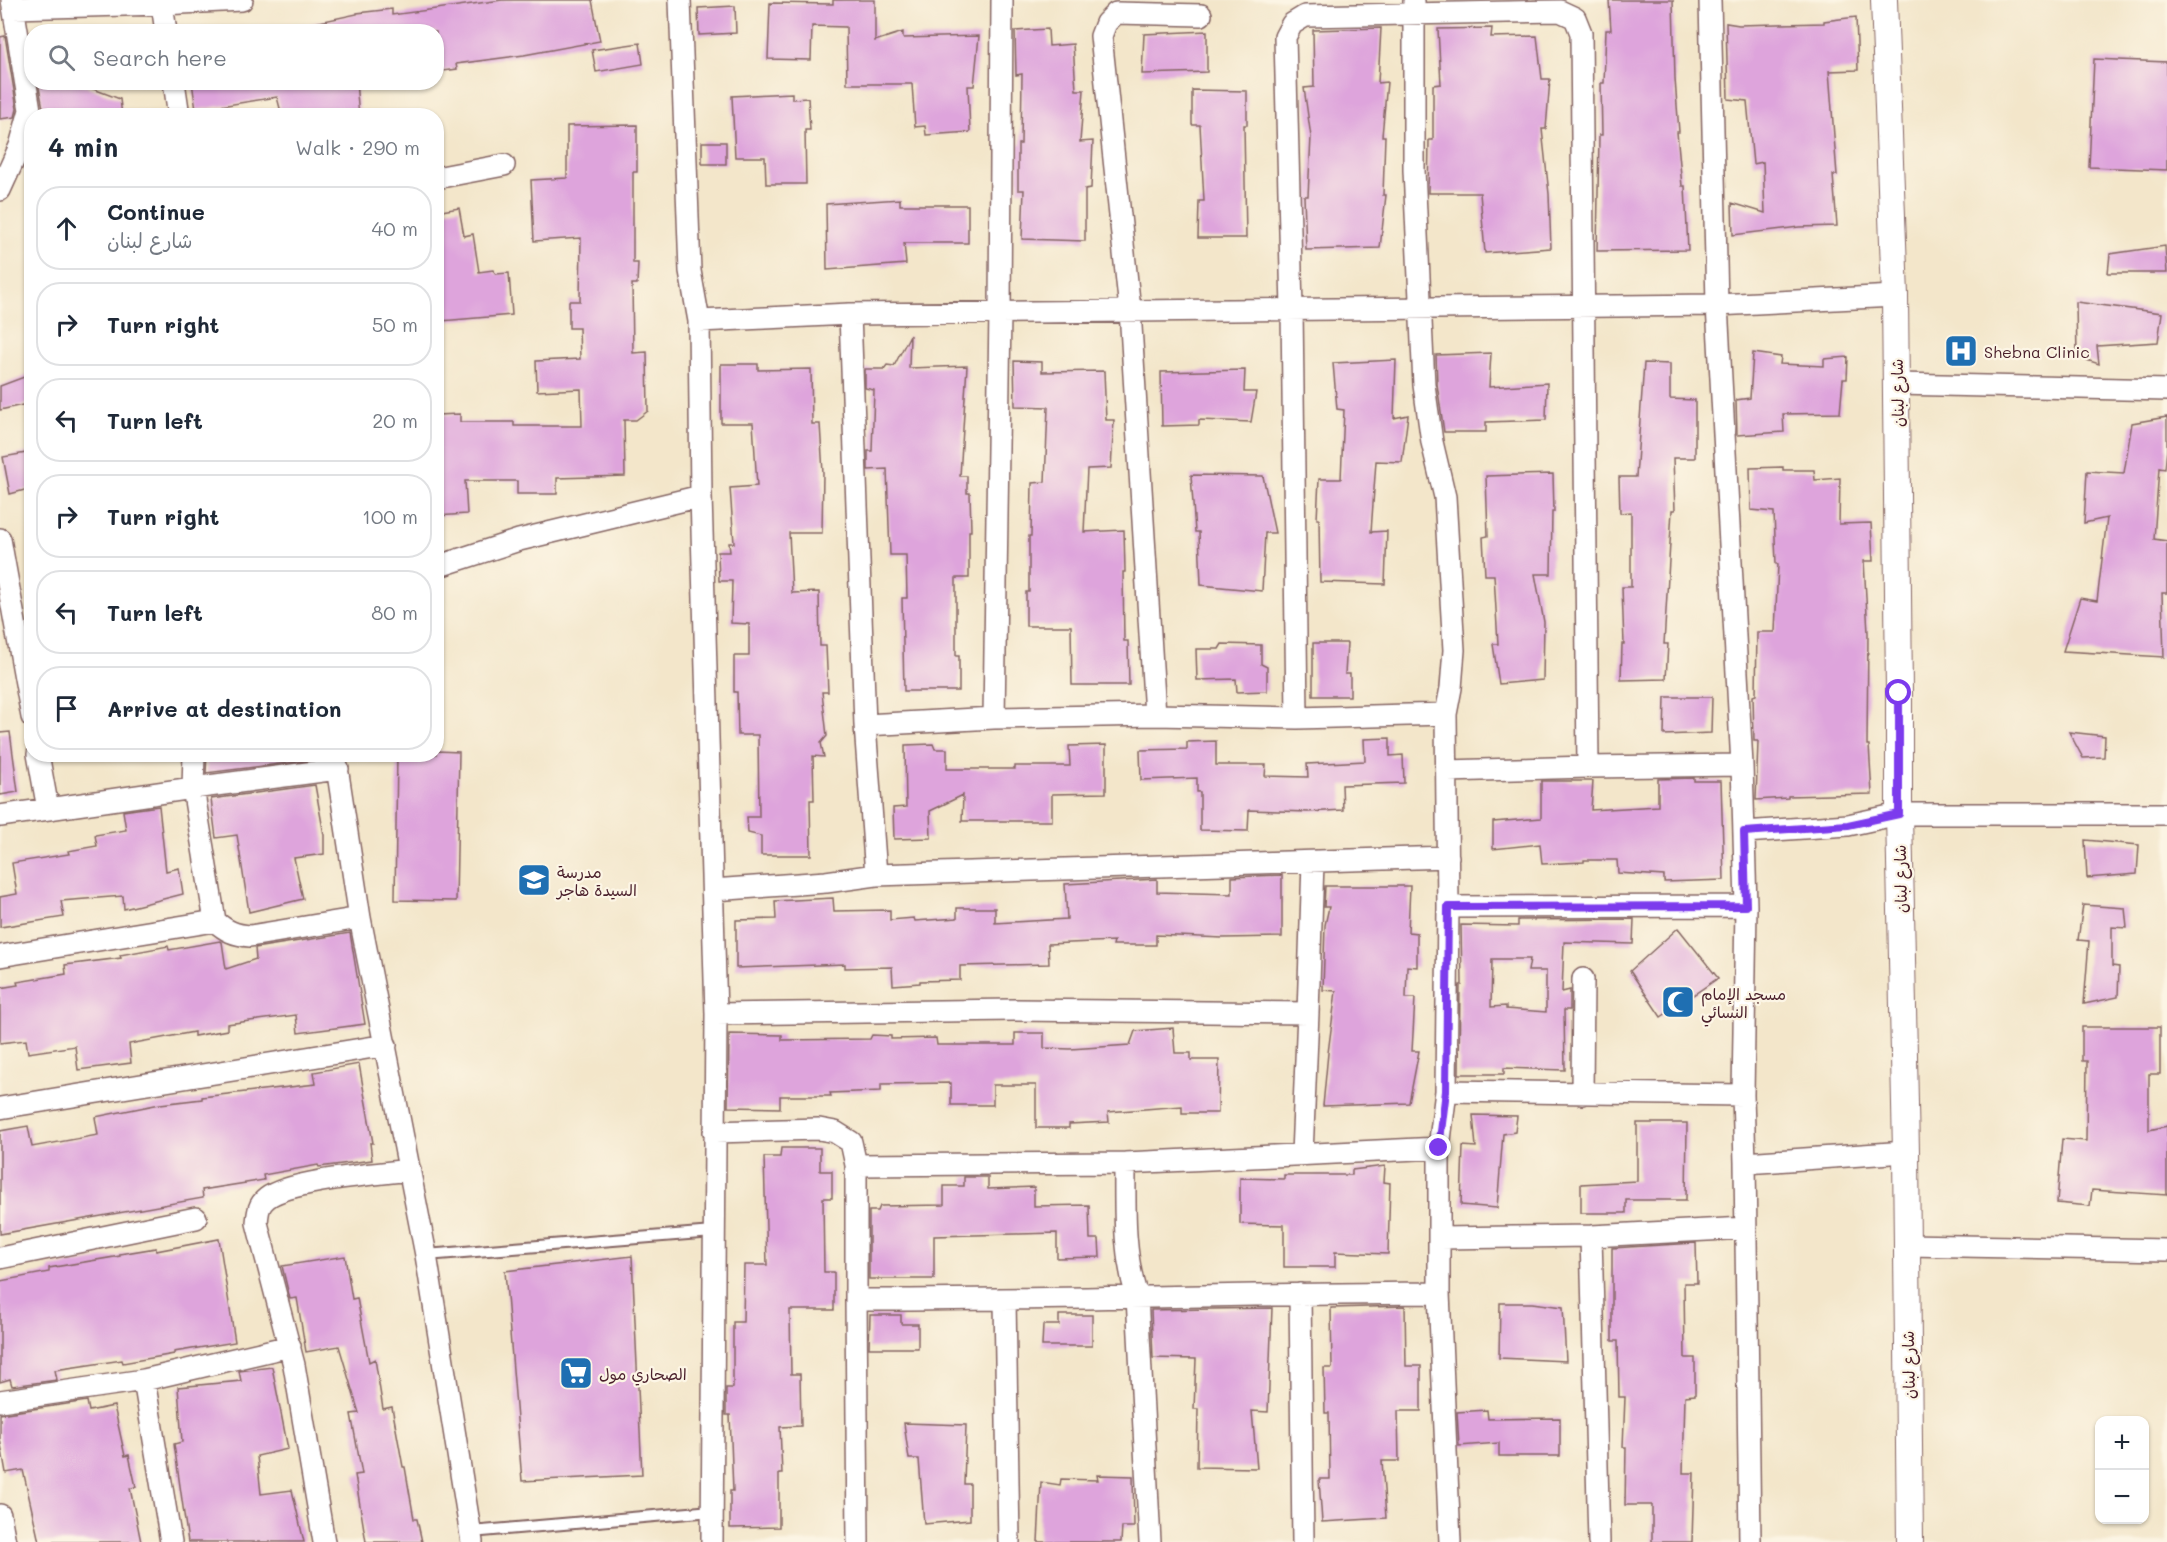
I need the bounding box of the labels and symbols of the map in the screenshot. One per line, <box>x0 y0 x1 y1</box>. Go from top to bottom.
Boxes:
hospital icon: Shebna Clinic <box>1943 333 1979 369</box>
place label: Shebna Clinic <box>1984 341 2090 362</box>
street label: شارع لبنان <box>1886 359 1910 427</box>
route start <box>1885 679 1911 705</box>
street label: شارع لبنان <box>1889 845 1913 913</box>
place label: مدرسة السيدة هاجر <box>555 861 637 900</box>
school or university icon: مدرسة السيدة هاجر <box>516 862 552 898</box>
place label: مسجد الإمام النسائي <box>1701 983 1786 1027</box>
mosque icon: مسجد الإمام النسائي <box>1660 984 1696 1020</box>
route end <box>1425 1134 1451 1160</box>
street label: شارع لبنان <box>1897 1331 1921 1399</box>
supermarket icon: الصحاري مول <box>558 1355 594 1391</box>
place label: الصحاري مول <box>599 1363 687 1386</box>

